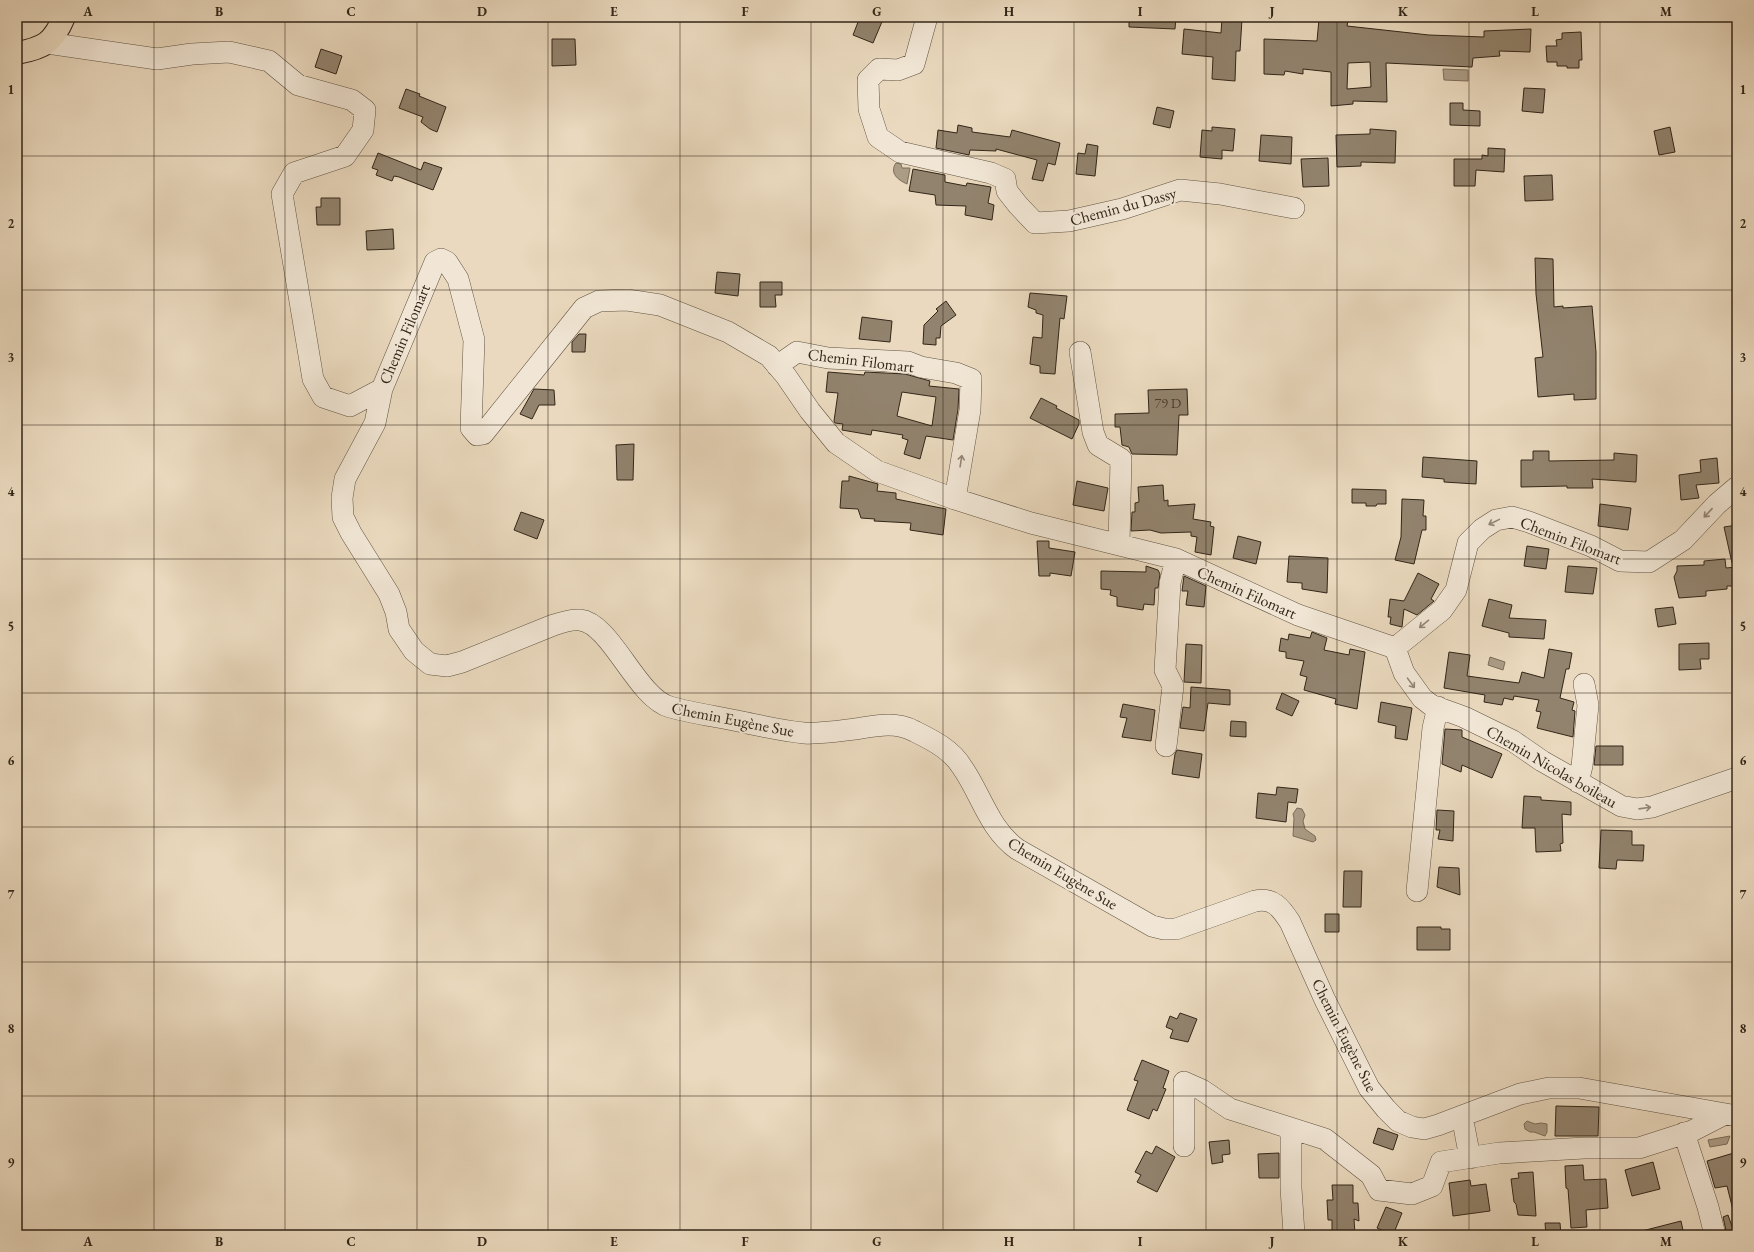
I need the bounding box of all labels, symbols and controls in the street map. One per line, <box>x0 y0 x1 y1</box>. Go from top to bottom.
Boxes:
text: A <box>82 3 93 20</box>
text: B <box>215 3 223 20</box>
text: C <box>346 3 356 20</box>
text: D <box>477 3 487 20</box>
text: E <box>610 3 618 20</box>
text: F <box>741 3 749 20</box>
text: G <box>872 3 882 20</box>
text: H <box>1004 3 1015 20</box>
text: I <box>1138 3 1143 20</box>
text: J <box>1268 3 1275 20</box>
text: K <box>1398 3 1409 20</box>
text: L <box>1531 3 1539 20</box>
text: M <box>1660 3 1672 20</box>
text: 1 <box>8 81 15 98</box>
text: 1 <box>1740 81 1747 98</box>
street label: Chemin du Dassy <box>1068 182 1180 231</box>
text: 2 <box>8 215 15 232</box>
text: 2 <box>1740 215 1747 232</box>
street label: Chemin Filomart <box>374 281 435 388</box>
street label: Chemin Filomart <box>807 344 915 377</box>
text: 3 <box>8 349 15 366</box>
text: 3 <box>1740 349 1747 366</box>
house number: 79 D <box>1155 394 1182 412</box>
one-way arrow <box>957 454 965 467</box>
text: 4 <box>8 483 15 500</box>
text: 4 <box>1740 483 1747 500</box>
one-way arrow <box>1703 508 1713 518</box>
street label: Chemin Filomart <box>1517 512 1625 569</box>
one-way arrow <box>1488 519 1500 526</box>
street label: Chemin Filomart <box>1194 561 1300 624</box>
text: 5 <box>8 618 14 635</box>
text: 5 <box>1740 618 1746 635</box>
one-way arrow <box>1418 620 1429 629</box>
one-way arrow <box>1407 677 1415 688</box>
street label: Chemin Eugène Sue <box>670 697 796 742</box>
street label: Chemin Nicolas boileau <box>1482 720 1622 813</box>
text: 6 <box>8 752 15 769</box>
text: 6 <box>1740 752 1747 769</box>
one-way arrow <box>1638 804 1651 812</box>
street label: Chemin Eugène Sue <box>1004 832 1122 914</box>
text: 7 <box>8 886 15 903</box>
text: 7 <box>1740 886 1747 903</box>
street label: Chemin Eugène Sue <box>1307 975 1382 1095</box>
text: 8 <box>8 1020 15 1037</box>
text: 8 <box>1740 1020 1747 1037</box>
text: 9 <box>8 1154 15 1171</box>
text: 9 <box>1740 1154 1747 1171</box>
text: A <box>82 1233 93 1250</box>
text: B <box>215 1233 223 1250</box>
text: C <box>346 1233 356 1250</box>
text: D <box>477 1233 487 1250</box>
text: E <box>610 1233 618 1250</box>
text: F <box>741 1233 749 1250</box>
text: G <box>872 1233 882 1250</box>
text: H <box>1004 1233 1015 1250</box>
text: I <box>1138 1233 1143 1250</box>
text: J <box>1268 1233 1275 1250</box>
text: K <box>1398 1233 1409 1250</box>
text: L <box>1531 1233 1539 1250</box>
text: M <box>1660 1233 1672 1250</box>

